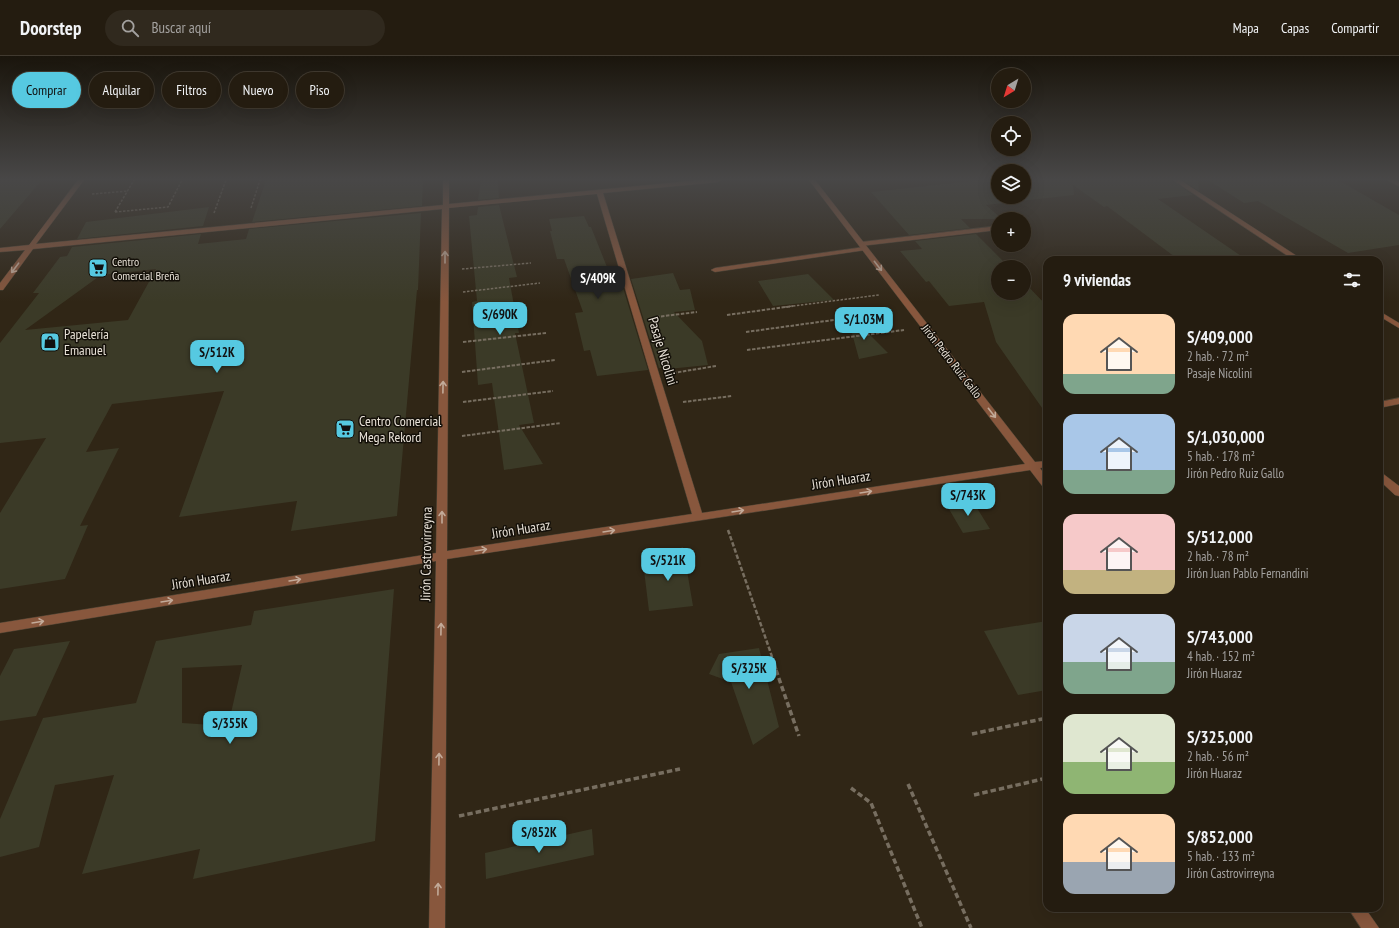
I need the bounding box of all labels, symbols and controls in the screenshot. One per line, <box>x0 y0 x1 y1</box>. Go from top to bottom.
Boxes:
search box <box>105 10 385 46</box>
text: Doorstep <box>20 16 81 40</box>
icon: search <box>119 17 141 39</box>
text: Buscar aquí <box>151 18 211 37</box>
text: Mapa <box>1233 19 1259 37</box>
text: Capas <box>1281 19 1309 37</box>
text: Compartir <box>1331 19 1379 37</box>
north arrow <box>991 68 1031 108</box>
map controls <box>991 68 1031 300</box>
chip: Comprar <box>12 72 81 108</box>
chip: Alquilar <box>89 72 154 108</box>
chip: Filtros <box>162 72 221 108</box>
chip: Nuevo <box>229 72 288 108</box>
chip: Piso <box>296 72 344 108</box>
button: locate <box>991 116 1031 156</box>
button: layers <box>991 164 1031 204</box>
button: + <box>991 212 1031 252</box>
one-way arrow <box>441 251 449 264</box>
place label: Centro Comercial Breña <box>112 254 180 283</box>
supermarket icon: Centro Comercial Breña <box>87 257 109 279</box>
button: − <box>991 260 1031 300</box>
one-way arrow <box>874 261 883 272</box>
one-way arrow <box>11 262 20 273</box>
pin: S/409K <box>565 266 631 300</box>
text: 9 viviendas <box>1063 269 1131 291</box>
icon: filters <box>1341 269 1363 291</box>
text: S/409K <box>580 270 616 287</box>
pin: S/690K <box>467 302 533 336</box>
text: S/690K <box>482 306 518 323</box>
pin: S/1.03M <box>827 307 901 341</box>
text: S/1.03M <box>844 311 884 328</box>
street label: Pasaje Nicolini <box>644 315 682 387</box>
street label: Jirón Pedro Ruiz Gallo <box>918 320 986 401</box>
place label: Papelería Emanuel <box>64 325 109 359</box>
text: S/409,000 <box>1187 326 1253 348</box>
icon: home <box>1095 330 1143 378</box>
shop icon: Papelería Emanuel <box>39 331 61 353</box>
pin: S/512K <box>184 340 250 374</box>
text: S/512K <box>199 344 235 361</box>
text: 2 hab. · 72 m² <box>1187 348 1249 365</box>
text: Pasaje Nicolini <box>1187 365 1252 382</box>
one-way arrow <box>440 381 447 394</box>
one-way arrow <box>988 408 997 419</box>
place label: Centro Comercial Mega Rekord <box>359 412 442 446</box>
supermarket icon: Centro Comercial Mega Rekord <box>334 418 356 440</box>
text: S/1,030,000 <box>1187 426 1265 448</box>
icon: home <box>1095 430 1143 478</box>
text: 5 hab. · 178 m² <box>1187 448 1255 465</box>
text: Jirón Pedro Ruiz Gallo <box>1187 465 1284 482</box>
street label: Jirón Huaraz <box>809 466 872 494</box>
pin: S/743K <box>935 483 1001 517</box>
text: S/743K <box>950 487 986 504</box>
one-way arrow <box>859 488 872 496</box>
street label: Jirón Castrovirreyna <box>416 507 436 602</box>
one-way arrow <box>731 507 744 515</box>
one-way arrow <box>438 511 446 524</box>
street label: Jirón Huaraz <box>489 515 552 543</box>
text: S/512,000 <box>1187 526 1253 548</box>
one-way arrow <box>602 527 615 535</box>
icon: home <box>1095 530 1143 578</box>
one-way arrow <box>474 546 487 554</box>
pin: S/521K <box>635 548 701 582</box>
text: 2 hab. · 78 m² <box>1187 548 1249 565</box>
text: S/521K <box>650 552 686 569</box>
text: Jirón Juan Pablo Fernandini <box>1187 565 1309 582</box>
street label: Jirón Huaraz <box>169 566 232 594</box>
one-way arrow <box>288 576 301 584</box>
one-way arrow <box>160 597 173 605</box>
one-way arrow <box>32 618 45 626</box>
one-way arrow <box>437 623 445 636</box>
text: S/743,000 <box>1187 626 1253 648</box>
icon: home <box>1095 630 1143 678</box>
text: 4 hab. · 152 m² <box>1187 648 1255 665</box>
pin: S/325K <box>716 656 782 690</box>
text: S/325K <box>731 660 767 677</box>
text: Jirón Huaraz <box>1187 665 1242 682</box>
pin: S/355K <box>197 711 263 745</box>
text: S/355K <box>212 715 248 732</box>
text: S/325,000 <box>1187 726 1253 748</box>
icon: home <box>1095 730 1143 778</box>
text: 2 hab. · 56 m² <box>1187 748 1249 765</box>
one-way arrow <box>435 753 443 766</box>
text: Jirón Huaraz <box>1187 765 1242 782</box>
pin: S/852K <box>506 820 572 854</box>
text: S/852K <box>521 824 557 841</box>
text: S/852,000 <box>1187 826 1253 848</box>
icon: home <box>1095 830 1143 878</box>
text: 5 hab. · 133 m² <box>1187 848 1255 865</box>
text: Jirón Castrovirreyna <box>1187 865 1275 882</box>
one-way arrow <box>434 883 441 896</box>

